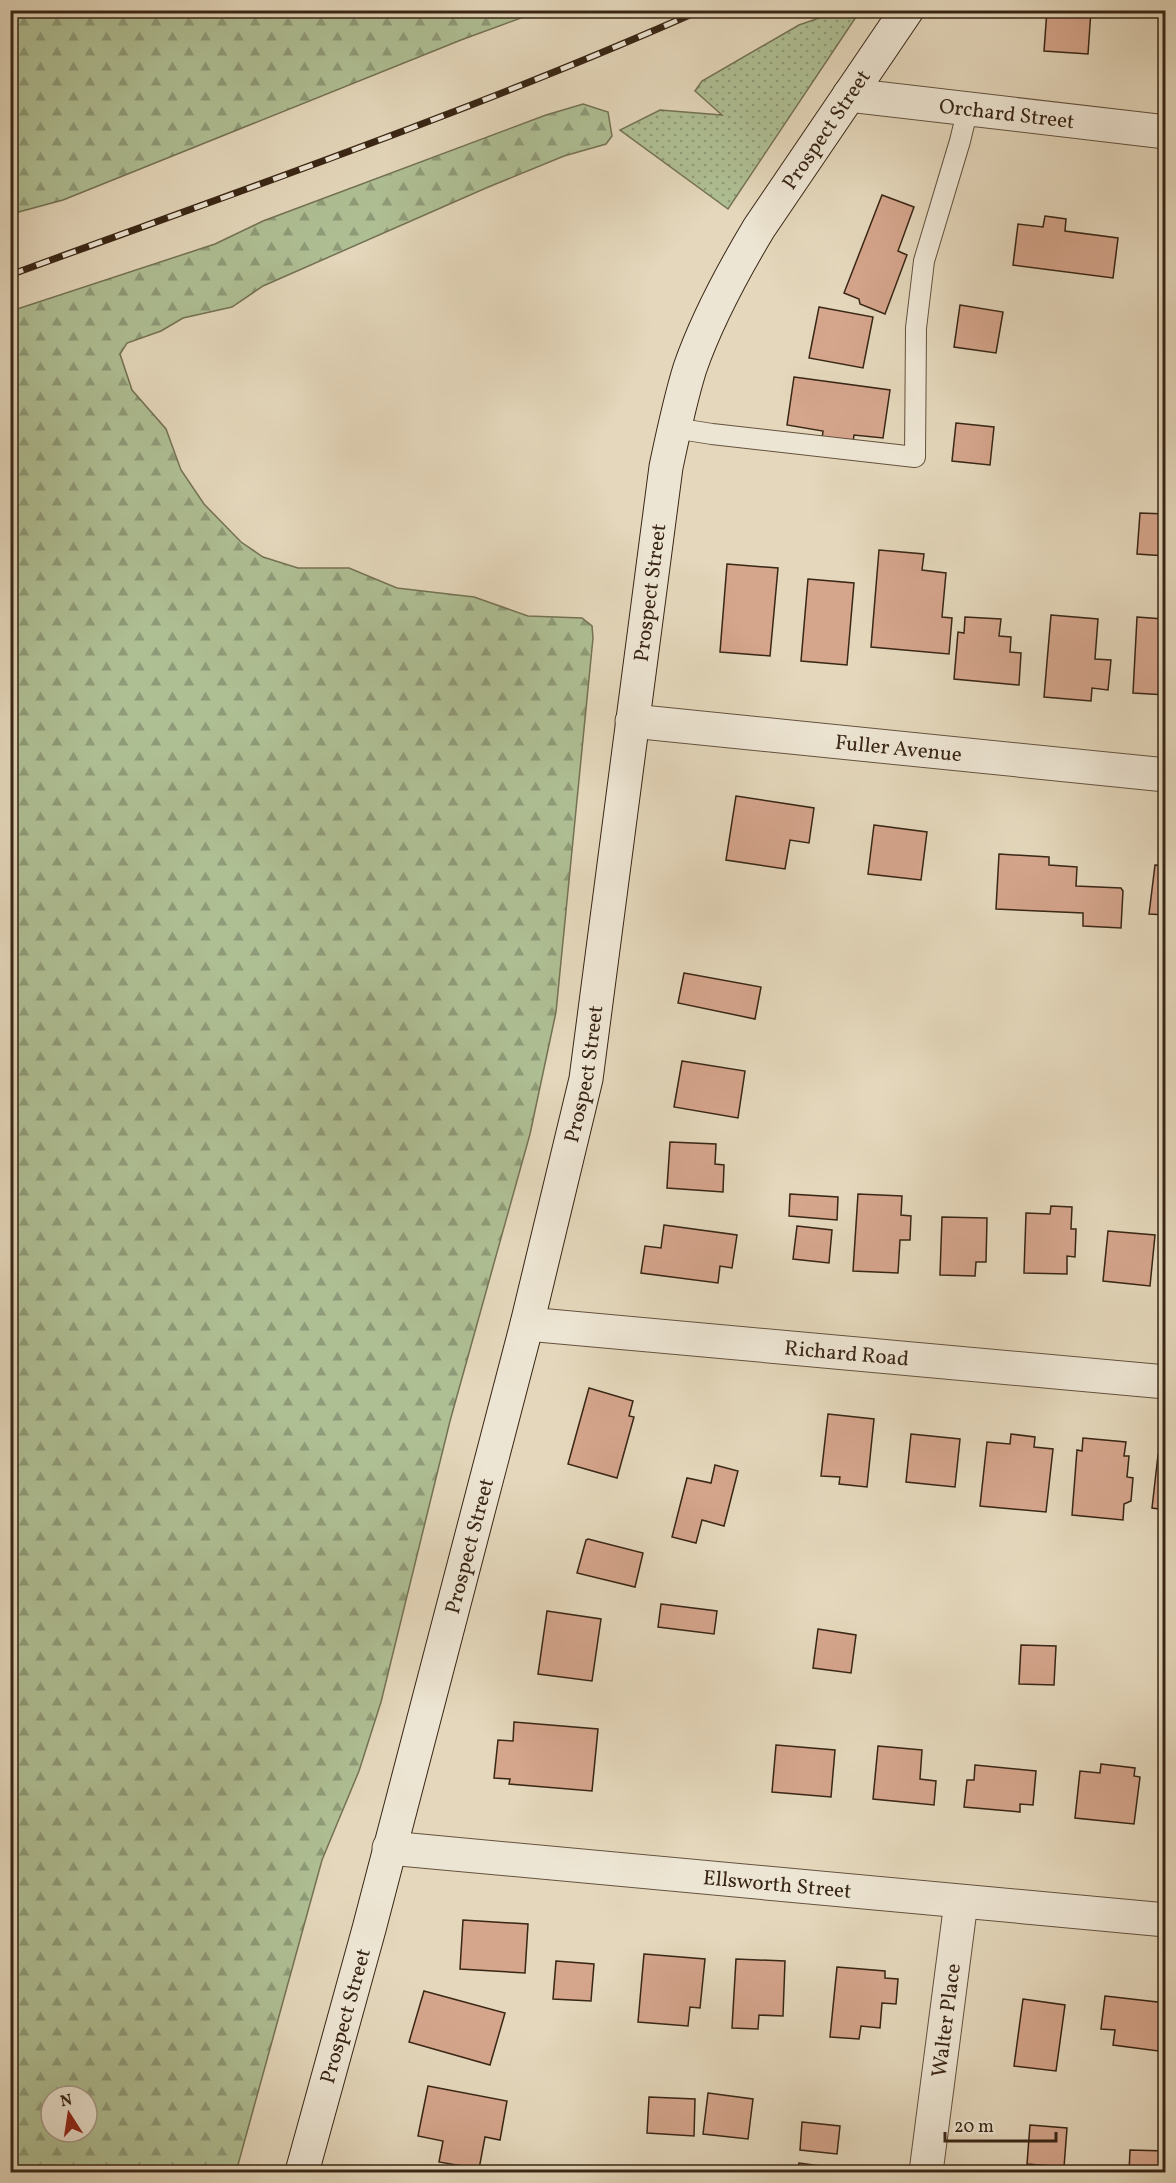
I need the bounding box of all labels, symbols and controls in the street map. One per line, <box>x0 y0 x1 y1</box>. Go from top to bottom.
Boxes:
street label: Prospect Street <box>776 64 878 196</box>
street label: Orchard Street <box>938 93 1076 137</box>
street label: Prospect Street <box>628 522 674 664</box>
street label: Fuller Avenue <box>834 729 963 770</box>
street label: Prospect Street <box>558 1004 611 1146</box>
street label: Richard Road <box>783 1334 910 1375</box>
street label: Prospect Street <box>439 1475 502 1617</box>
street label: Ellsworth Street <box>702 1864 853 1907</box>
street label: Prospect Street <box>314 1945 379 2087</box>
street label: Walter Place <box>925 1962 969 2079</box>
north arrow <box>39 2084 99 2144</box>
text: N <box>58 2089 75 2113</box>
scale bar <box>945 2105 1056 2143</box>
text: 20 m <box>954 2115 994 2140</box>

